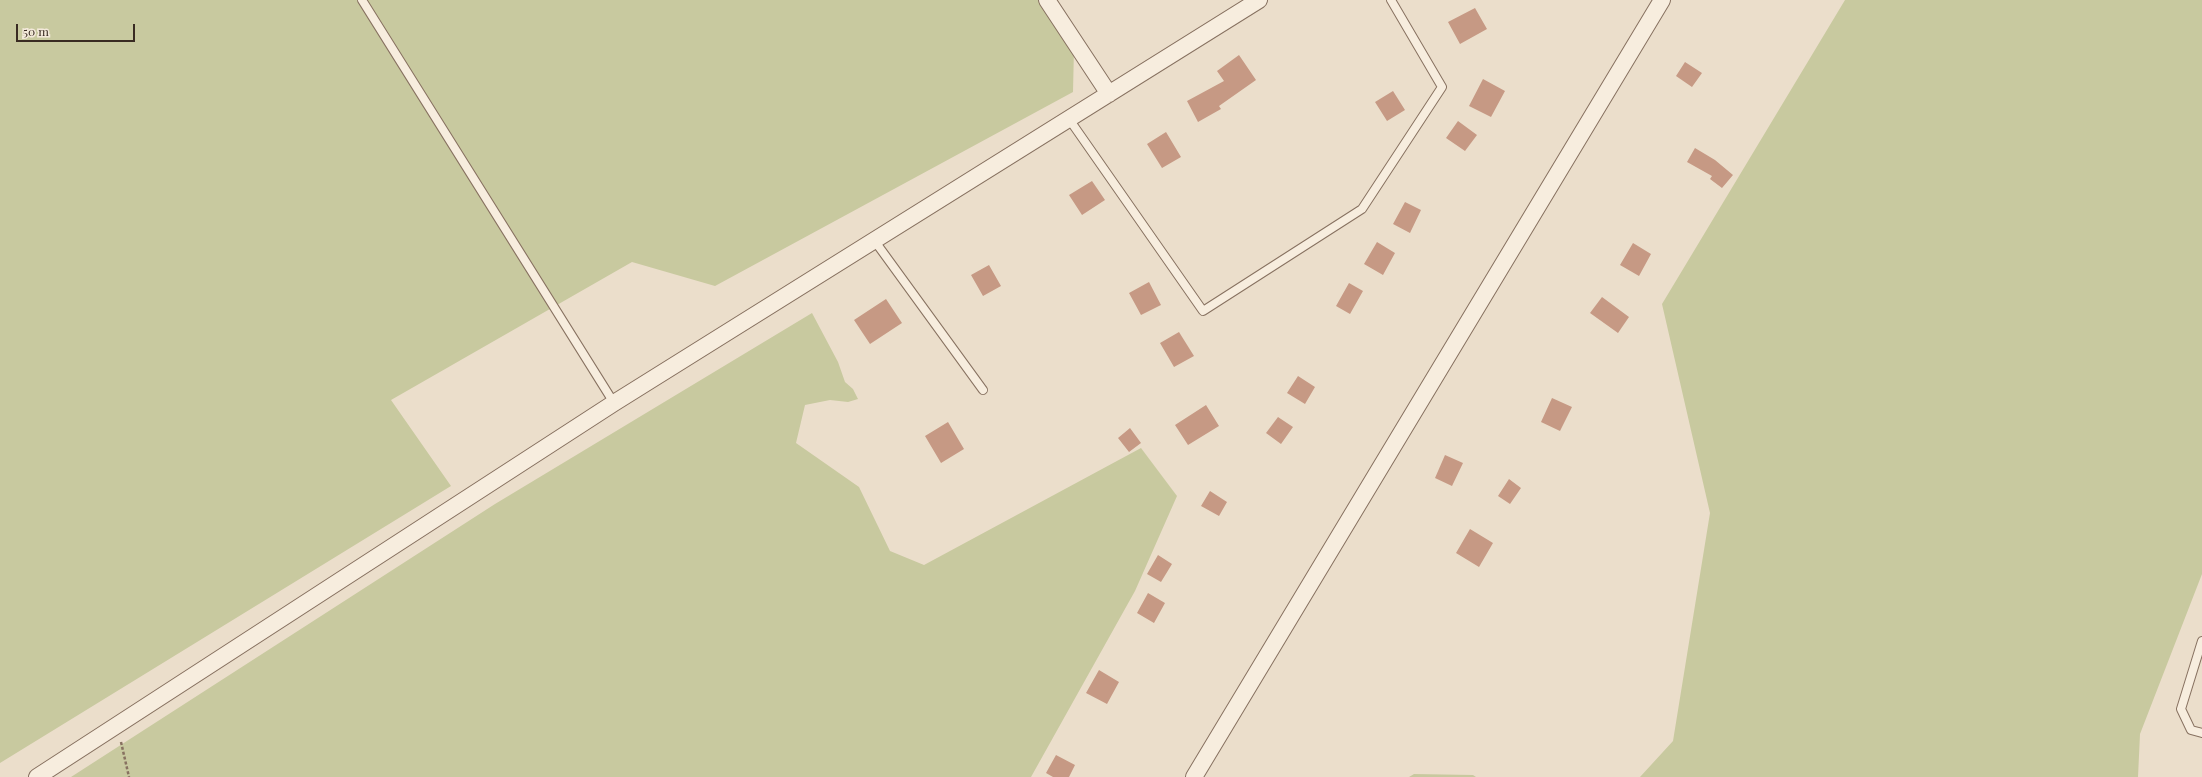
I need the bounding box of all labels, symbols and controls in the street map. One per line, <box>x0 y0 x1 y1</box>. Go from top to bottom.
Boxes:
scale bar <box>18 16 137 42</box>
text: 50 m <box>23 23 49 39</box>

